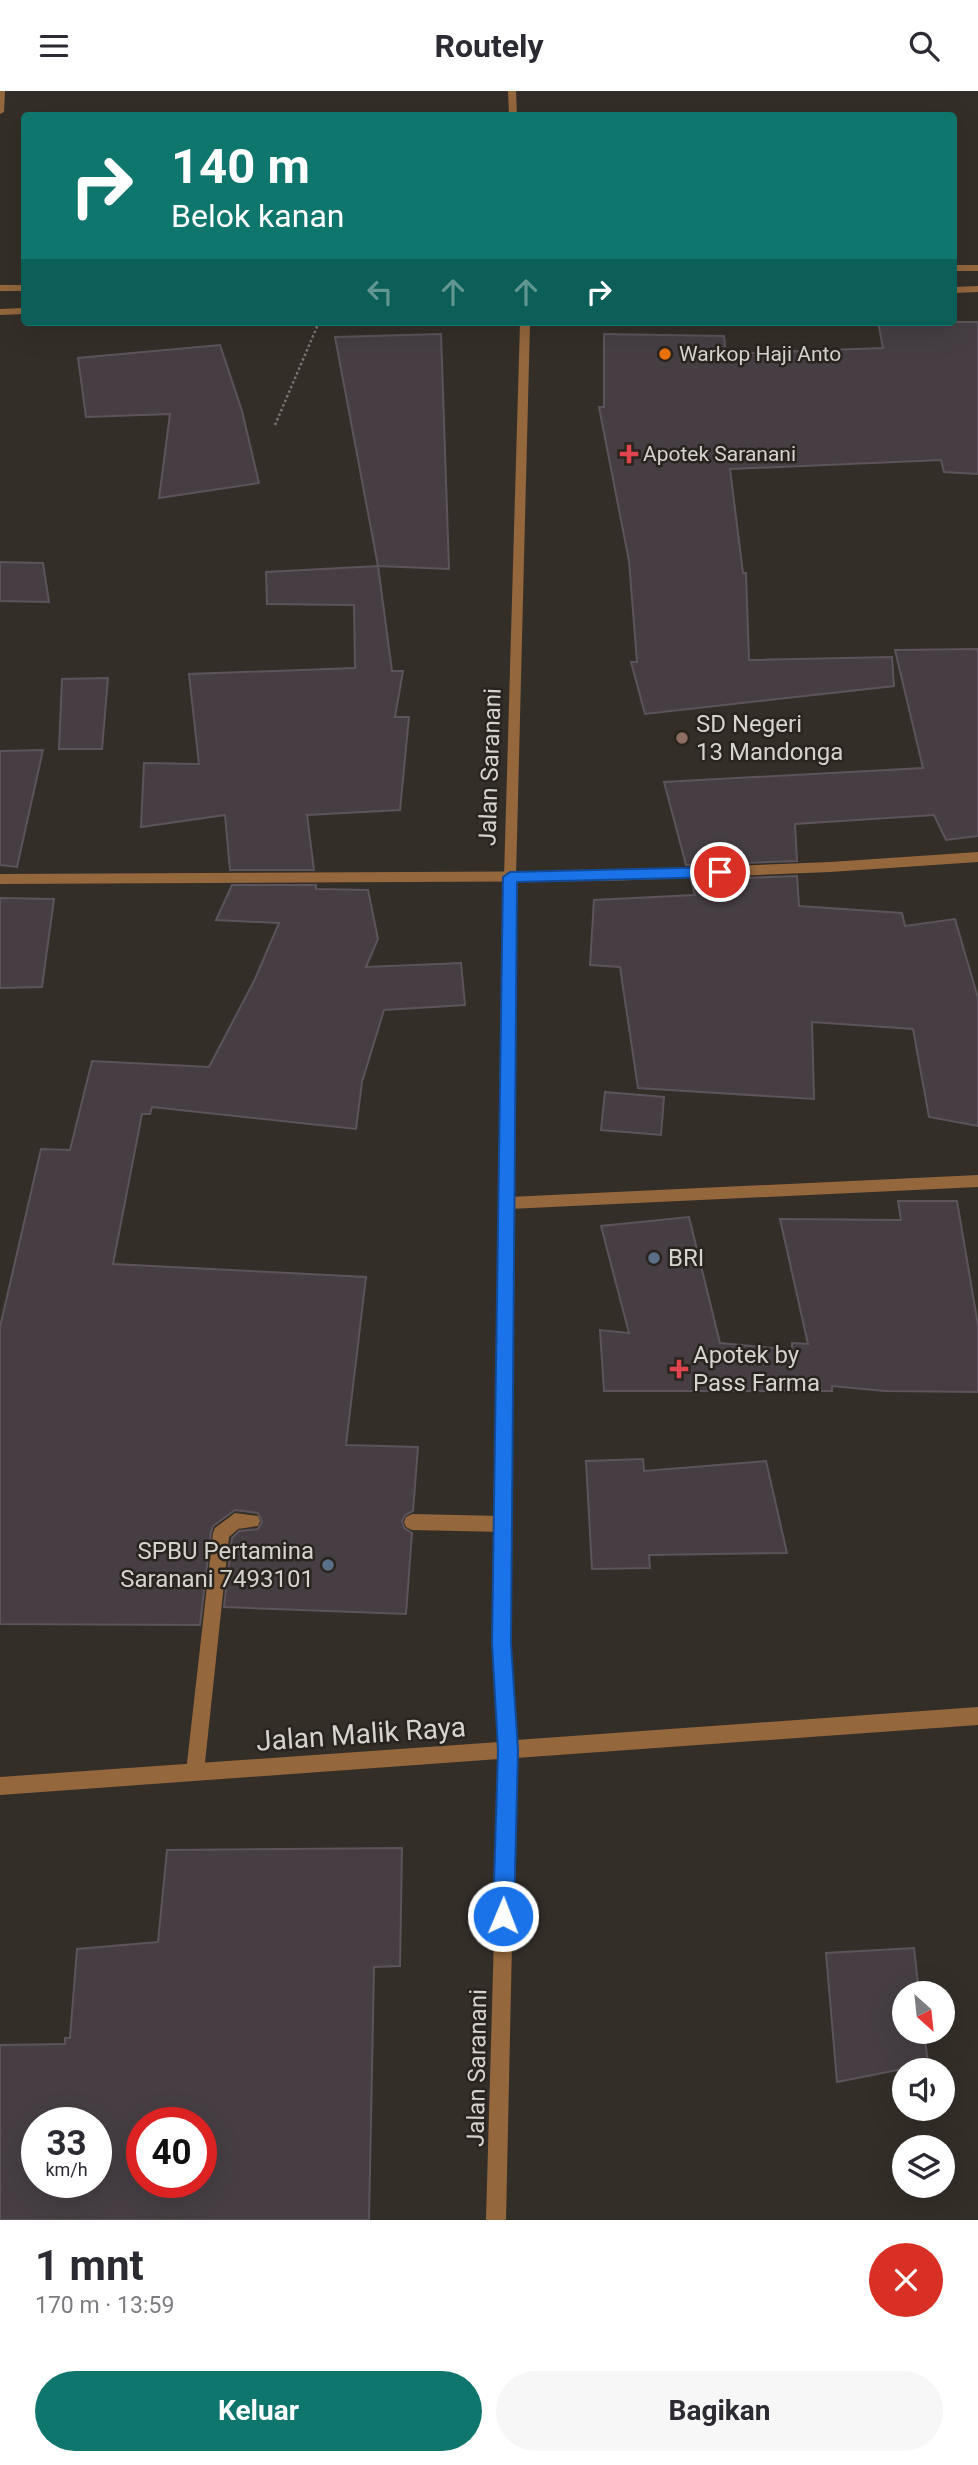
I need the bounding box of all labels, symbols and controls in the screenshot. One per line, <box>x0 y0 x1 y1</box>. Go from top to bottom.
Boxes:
icon: menu <box>35 27 73 65</box>
text: Routely <box>434 27 544 65</box>
icon: search <box>905 27 943 65</box>
text: 140 m <box>171 138 310 195</box>
icon: right <box>56 140 147 231</box>
text: Belok kanan <box>171 197 344 235</box>
icon: left <box>361 273 399 311</box>
icon: ahead <box>434 273 472 311</box>
icon: ahead <box>507 273 545 311</box>
icon: right <box>580 273 618 311</box>
place label: Warkop Haji Anto <box>679 342 841 366</box>
marker: Warkop Haji Anto <box>657 346 673 362</box>
place label: Apotek Saranani <box>643 442 796 466</box>
marker: Apotek Saranani <box>621 446 637 462</box>
street label: Jalan Saranani <box>473 688 507 846</box>
place label: SD Negeri 13 Mandonga <box>696 710 843 766</box>
marker: SD Negeri 13 Mandonga <box>674 730 690 746</box>
pin <box>690 842 750 902</box>
icon: arrive <box>701 853 739 891</box>
place label: BRI <box>668 1244 704 1272</box>
marker: BRI <box>646 1250 662 1266</box>
place label: Apotek by Pass Farma <box>693 1341 820 1397</box>
marker: Apotek by Pass Farma <box>671 1361 687 1377</box>
place label: SPBU Pertamina Saranani 7493101 <box>120 1537 314 1593</box>
marker: SPBU Pertamina Saranani 7493101 <box>320 1557 336 1573</box>
street label: Jalan Malik Raya <box>255 1710 467 1758</box>
position arrow <box>466 1879 540 1953</box>
north arrow <box>892 1981 956 2044</box>
map controls <box>892 1981 955 2198</box>
street label: Jalan Saranani <box>462 1989 492 2147</box>
button: sound <box>892 2058 955 2121</box>
speed limit sign: 40 <box>126 2107 217 2198</box>
text: 33 <box>46 2123 87 2164</box>
button: layers <box>892 2135 955 2198</box>
text: km/h <box>45 2159 88 2180</box>
text: 1 mnt <box>35 2241 144 2290</box>
button: close <box>869 2243 943 2317</box>
text: 170 m · 13:59 <box>35 2292 174 2319</box>
button: Keluar <box>35 2371 482 2451</box>
button: Bagikan <box>496 2371 943 2451</box>

